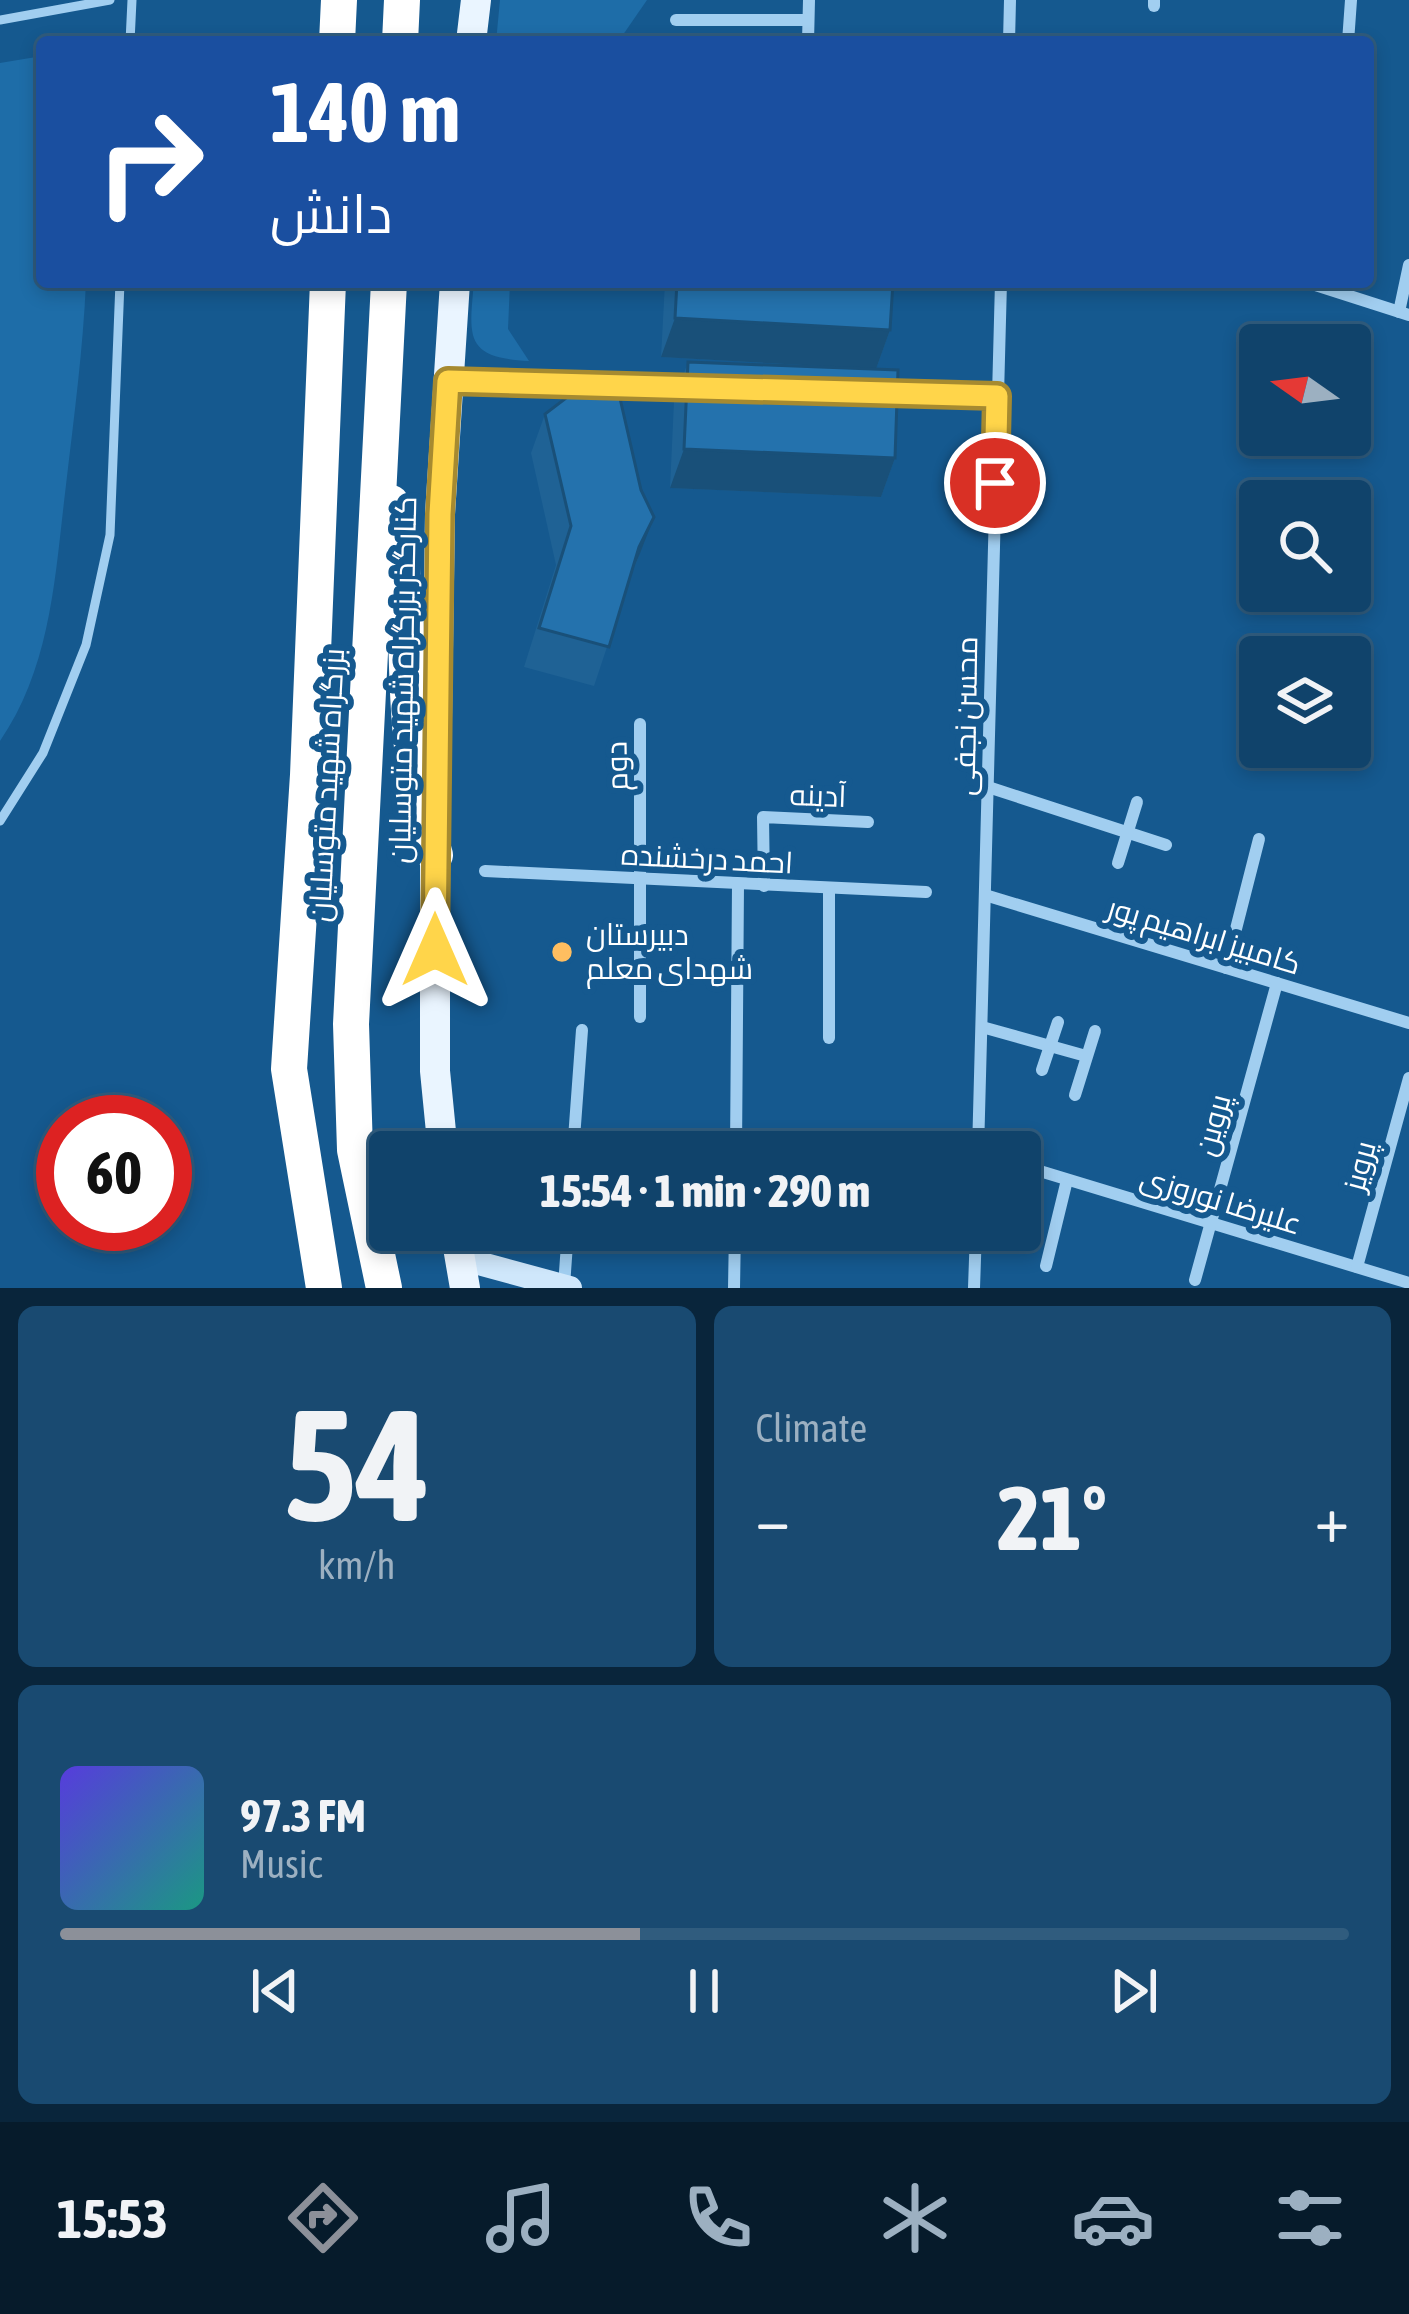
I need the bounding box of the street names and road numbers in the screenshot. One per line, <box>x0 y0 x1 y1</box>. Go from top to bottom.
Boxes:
street label: کنارگذر بزرگراه شهید متوسلیان <box>382 496 424 864</box>
street label: محسن نجفی <box>947 636 985 796</box>
street label: بزرگراه شهید متوسلیان <box>302 647 352 923</box>
street label: دوم <box>599 741 637 791</box>
street label: آدینه <box>789 777 847 813</box>
street label: احمد درخشنده <box>620 837 794 880</box>
street label: کامبیز ابراهیم پور <box>1100 889 1305 984</box>
street label: پروین <box>1188 1090 1239 1160</box>
street label: پرویز <box>1336 1137 1385 1197</box>
street label: علیرضا نوروزی <box>1136 1159 1306 1242</box>

